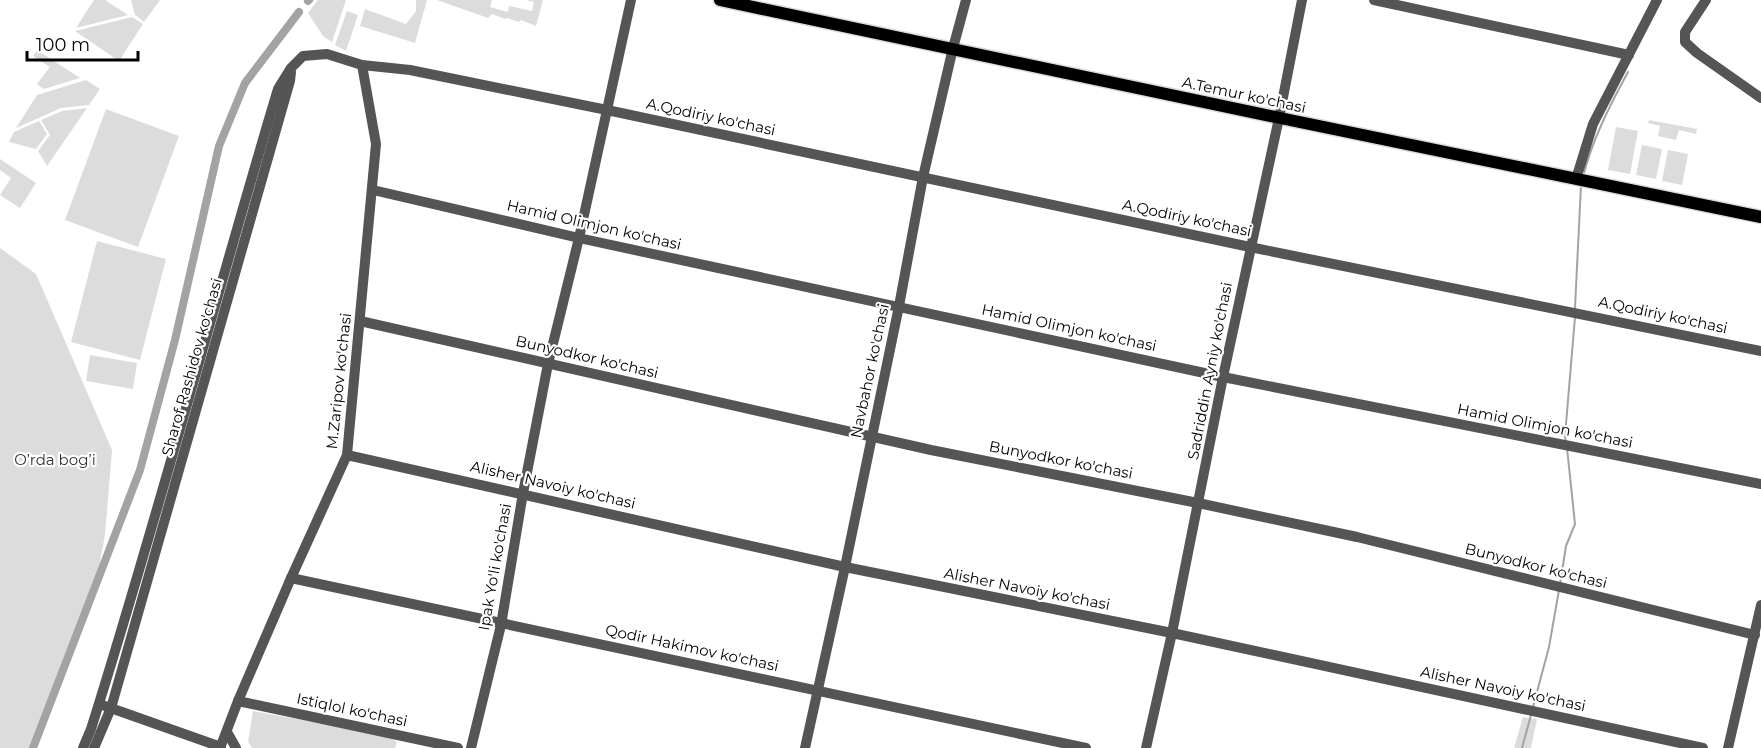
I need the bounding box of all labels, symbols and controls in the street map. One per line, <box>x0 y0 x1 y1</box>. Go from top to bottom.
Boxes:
scale bar <box>27 24 138 62</box>
text: 100 m <box>36 34 90 56</box>
street label: A.Temur ko'chasi <box>1180 72 1308 117</box>
street label: A.Qodiriy ko'chasi <box>645 94 777 139</box>
street label: Hamid Olimjon ko'chasi <box>505 195 683 254</box>
street label: A.Qodiriy ko'chasi <box>1121 195 1253 240</box>
street label: Sharof Rashidov ko'chasi <box>157 276 226 458</box>
street label: Sadriddin Ayniy ko'chasi <box>1183 280 1236 461</box>
street label: A.Qodiriy ko'chasi <box>1597 292 1729 337</box>
street label: Hamid Olimjon ko'chasi <box>980 300 1158 355</box>
street label: Navbahor ko'chasi <box>846 302 893 440</box>
street label: M.Zaripov ko'chasi <box>322 312 355 450</box>
street label: Bunyodkor ko'chasi <box>514 331 660 382</box>
street label: Hamid Olimjon ko'chasi <box>1456 399 1635 452</box>
street label: Bunyodkor ko'chasi <box>988 436 1135 483</box>
park label: O’rda bog’i <box>14 450 96 469</box>
street label: Alisher Navoiy ko'chasi <box>469 456 638 513</box>
street label: Ipak Yo'li ko'chasi <box>474 502 515 632</box>
street label: Bunyodkor ko'chasi <box>1463 539 1609 592</box>
street label: Alisher Navoiy ko'chasi <box>942 563 1112 614</box>
street label: Qodir Hakimov ko'chasi <box>604 620 780 675</box>
street label: Alisher Navoiy ko'chasi <box>1419 662 1588 715</box>
street label: Istiqlol ko'chasi <box>295 688 409 731</box>

